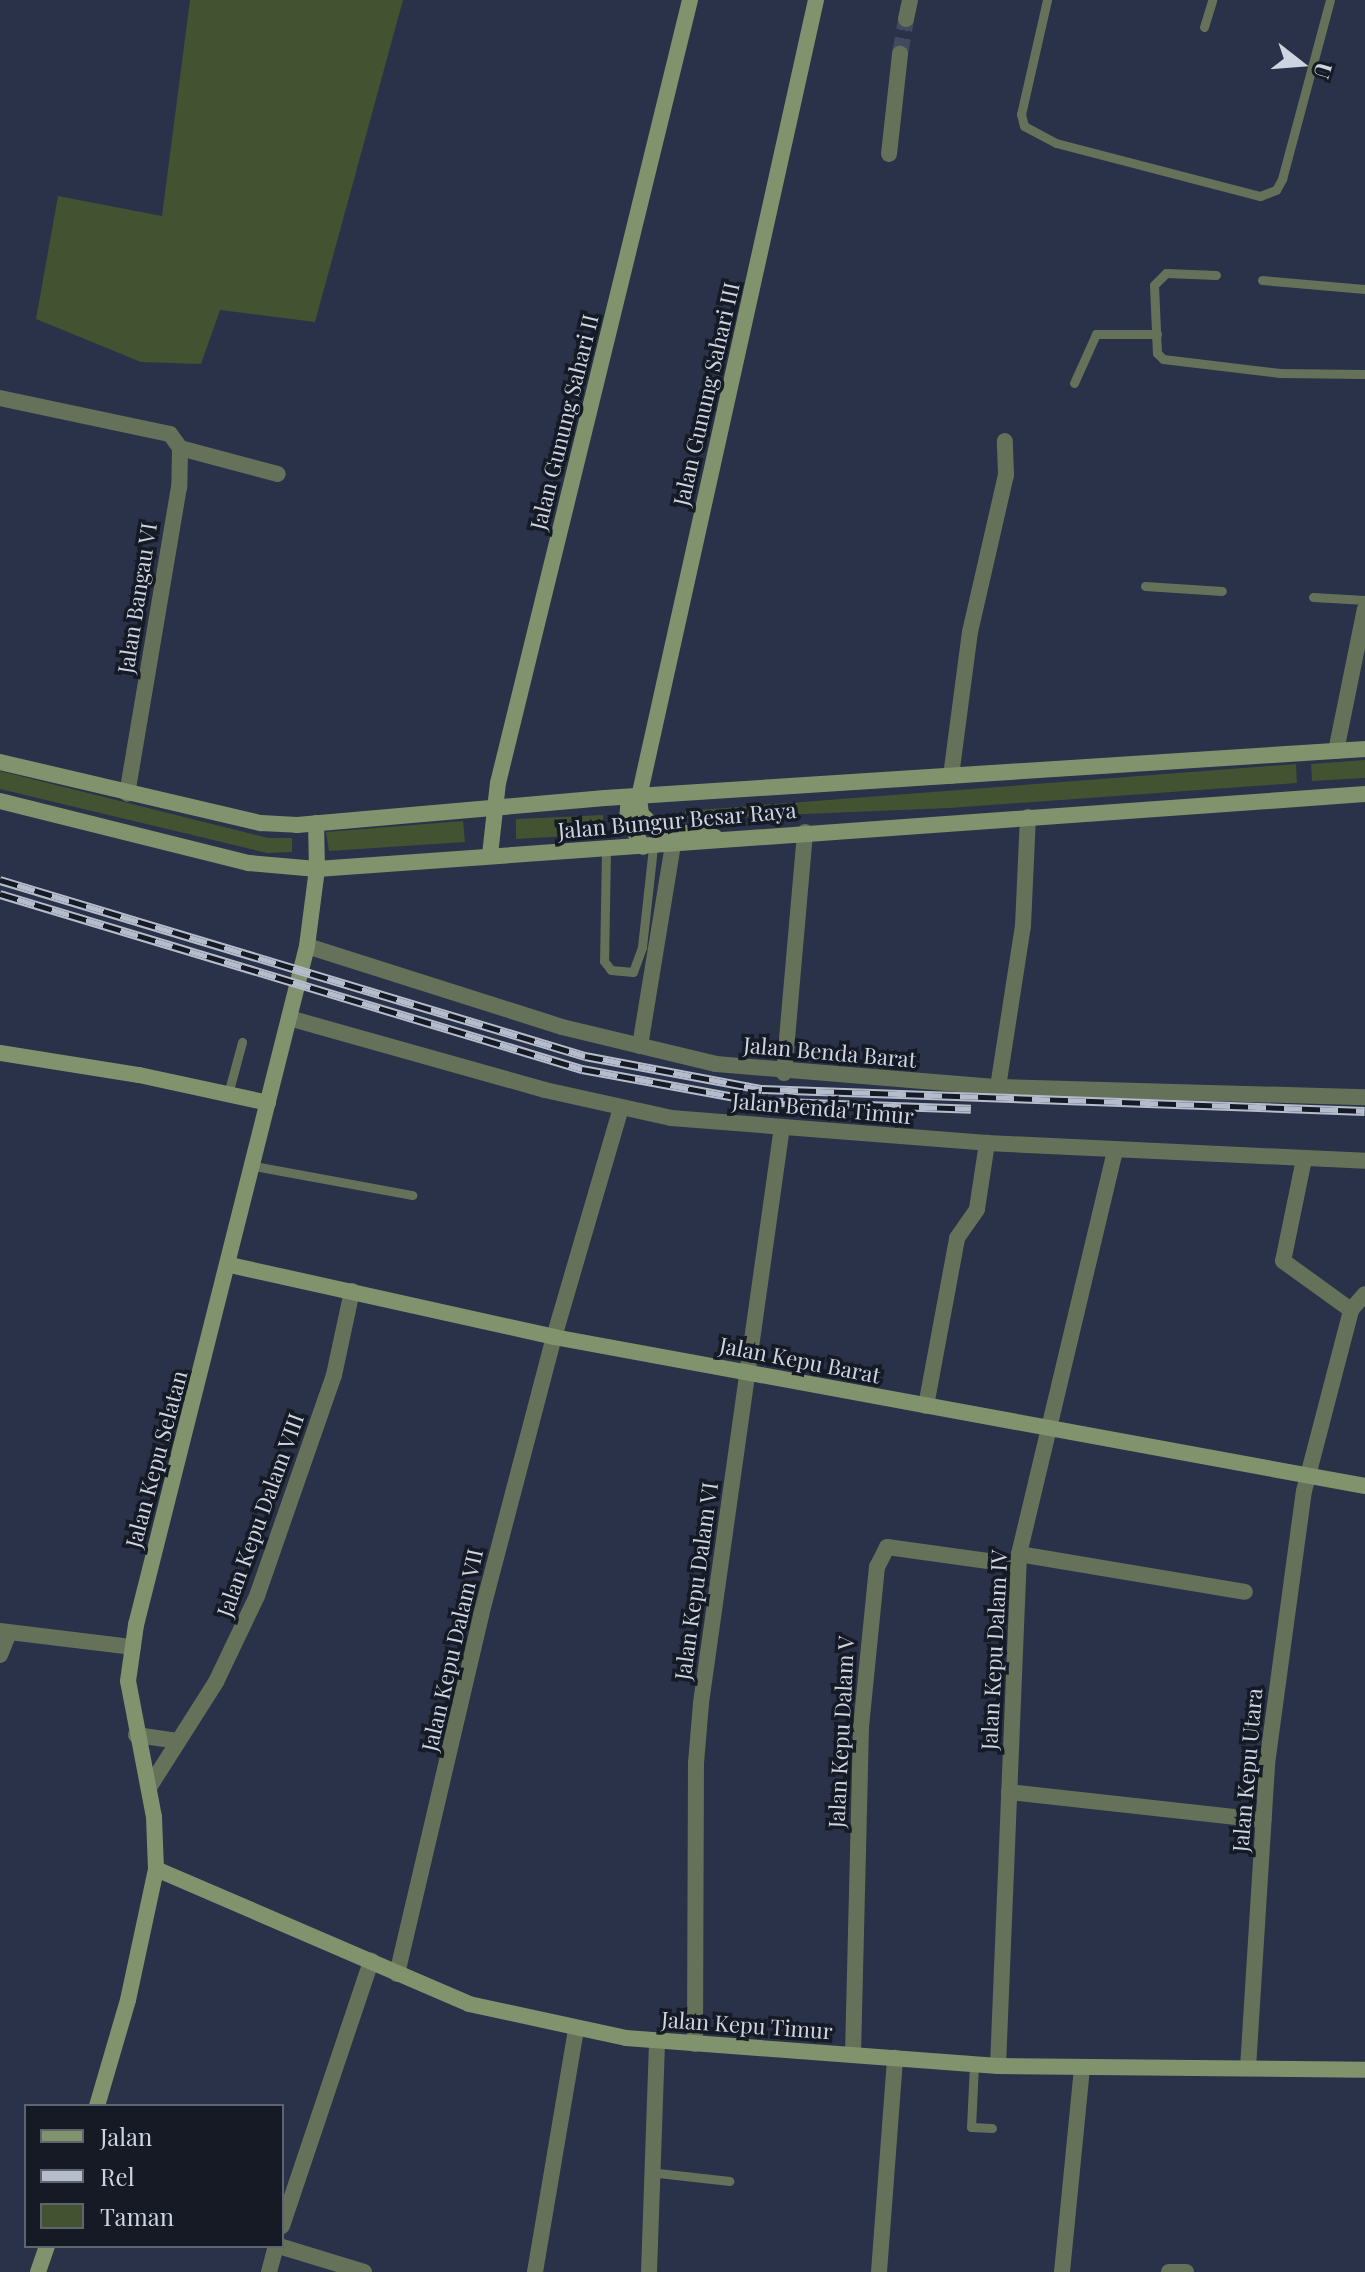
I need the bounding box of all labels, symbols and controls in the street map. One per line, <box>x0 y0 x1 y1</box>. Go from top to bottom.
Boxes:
north arrow <box>1261 24 1341 104</box>
text: U <box>1307 59 1341 83</box>
street label: Jalan Gunung Sahari III <box>667 280 745 508</box>
street label: Jalan Gunung Sahari II <box>524 312 604 532</box>
street label: Jalan Bangau VI <box>112 520 162 676</box>
street label: Jalan Bungur Besar Raya <box>556 796 798 844</box>
street label: Jalan Benda Barat <box>742 1031 918 1073</box>
street label: Jalan Benda Timur <box>731 1087 915 1129</box>
street label: Jalan Kepu Barat <box>717 1331 883 1389</box>
street label: Jalan Kepu Selatan <box>120 1368 192 1550</box>
street label: Jalan Kepu Dalam VIII <box>211 1409 309 1621</box>
street label: Jalan Kepu Dalam VI <box>669 1480 723 1682</box>
street label: Jalan Kepu Dalam VII <box>416 1546 488 1754</box>
street label: Jalan Kepu Dalam IV <box>976 1549 1012 1751</box>
street label: Jalan Kepu Dalam V <box>823 1635 859 1829</box>
street label: Jalan Kepu Utara <box>1227 1687 1267 1853</box>
street label: Jalan Kepu Timur <box>660 2006 834 2044</box>
legend <box>24 2104 284 2248</box>
text: Jalan <box>100 2120 152 2152</box>
text: Rel <box>100 2160 135 2192</box>
text: Taman <box>100 2200 174 2232</box>

